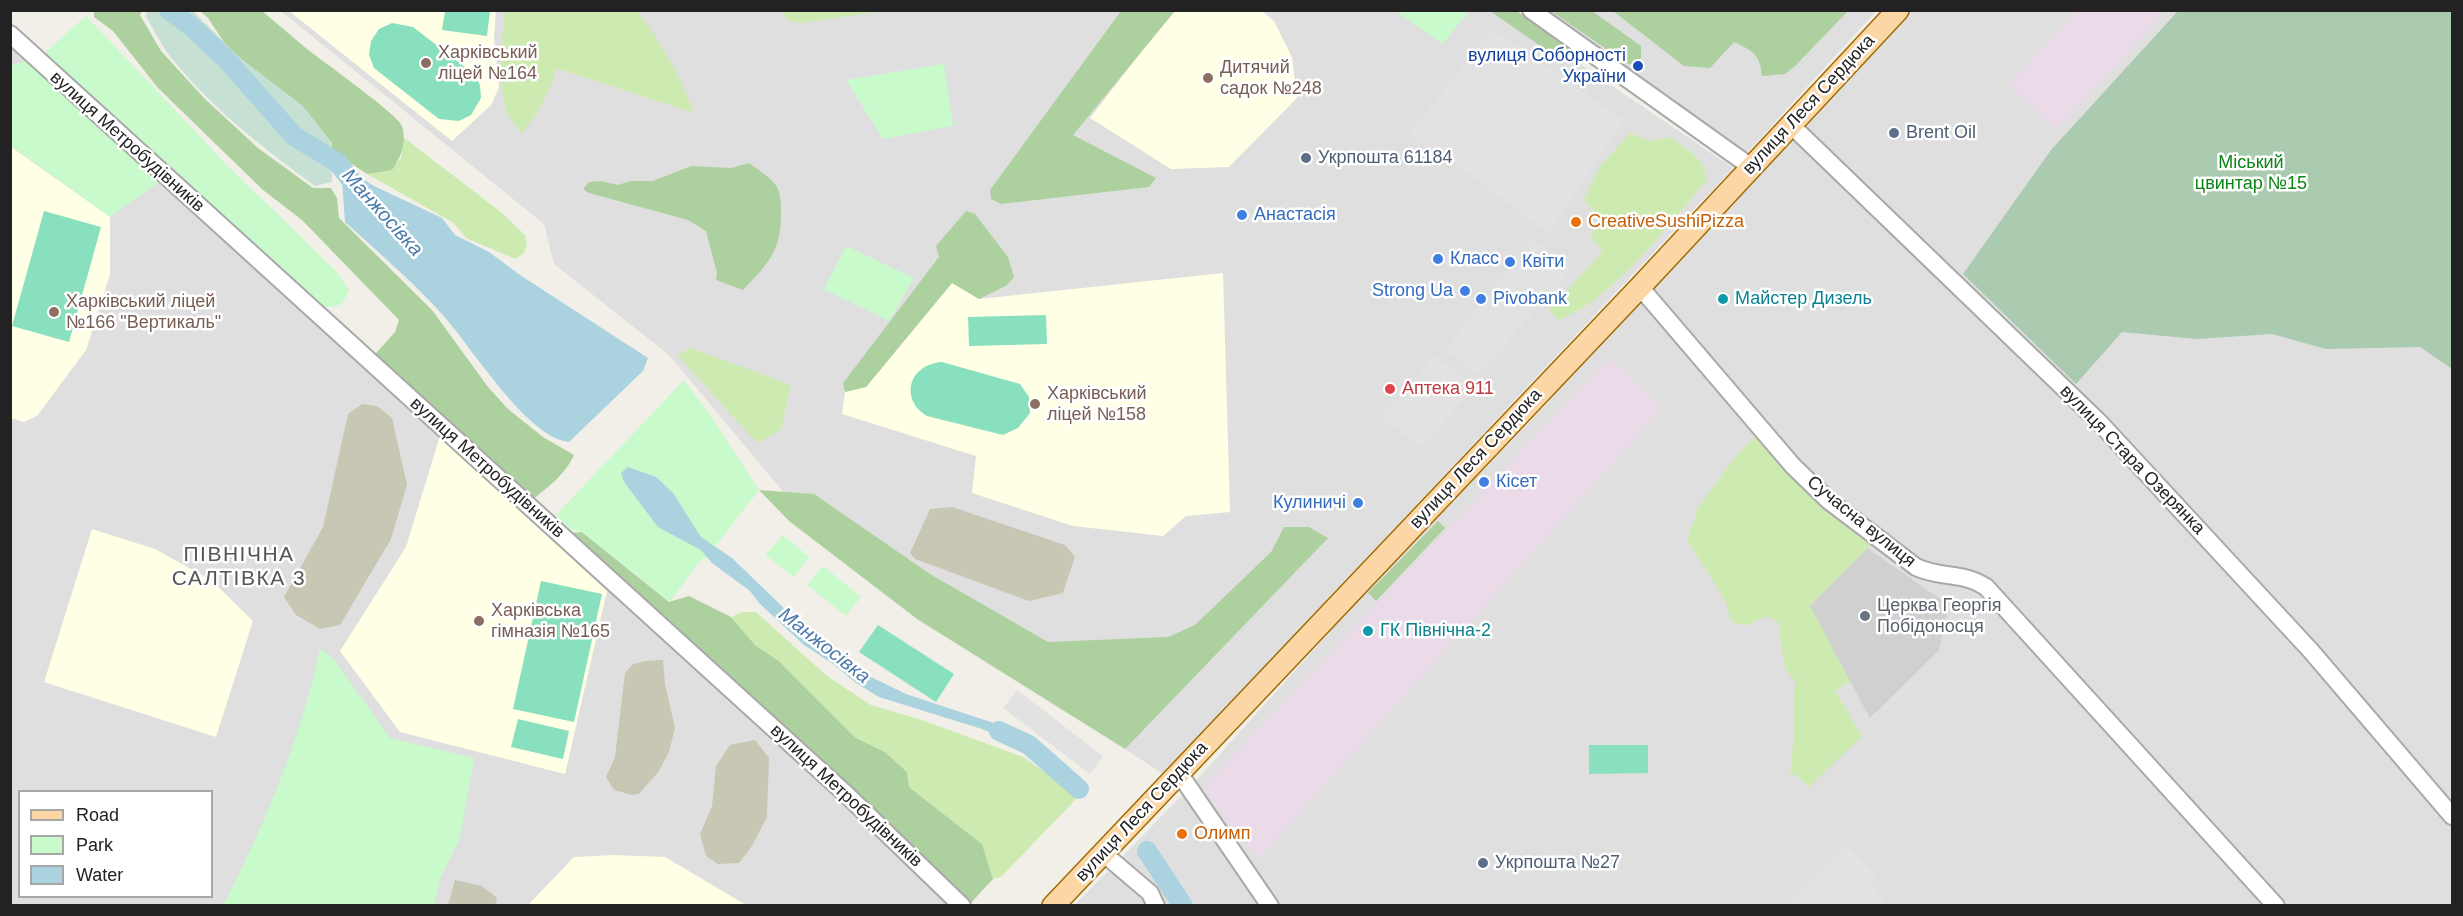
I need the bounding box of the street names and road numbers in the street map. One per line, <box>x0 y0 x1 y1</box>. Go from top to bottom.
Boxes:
street label: вулиця Леся Сердюка <box>1738 30 1880 180</box>
street label: вулиця Метробудівників <box>45 67 209 217</box>
street label: вулиця Стара Озерянка <box>2055 381 2209 539</box>
street label: вулиця Леся Сердюка <box>1405 384 1547 534</box>
street label: вулиця Метробудівників <box>405 393 569 543</box>
street label: Сучасна вулиця <box>1802 472 1920 572</box>
street label: вулиця Метробудівників <box>765 720 927 872</box>
street label: вулиця Леся Сердюка <box>1071 737 1213 887</box>

